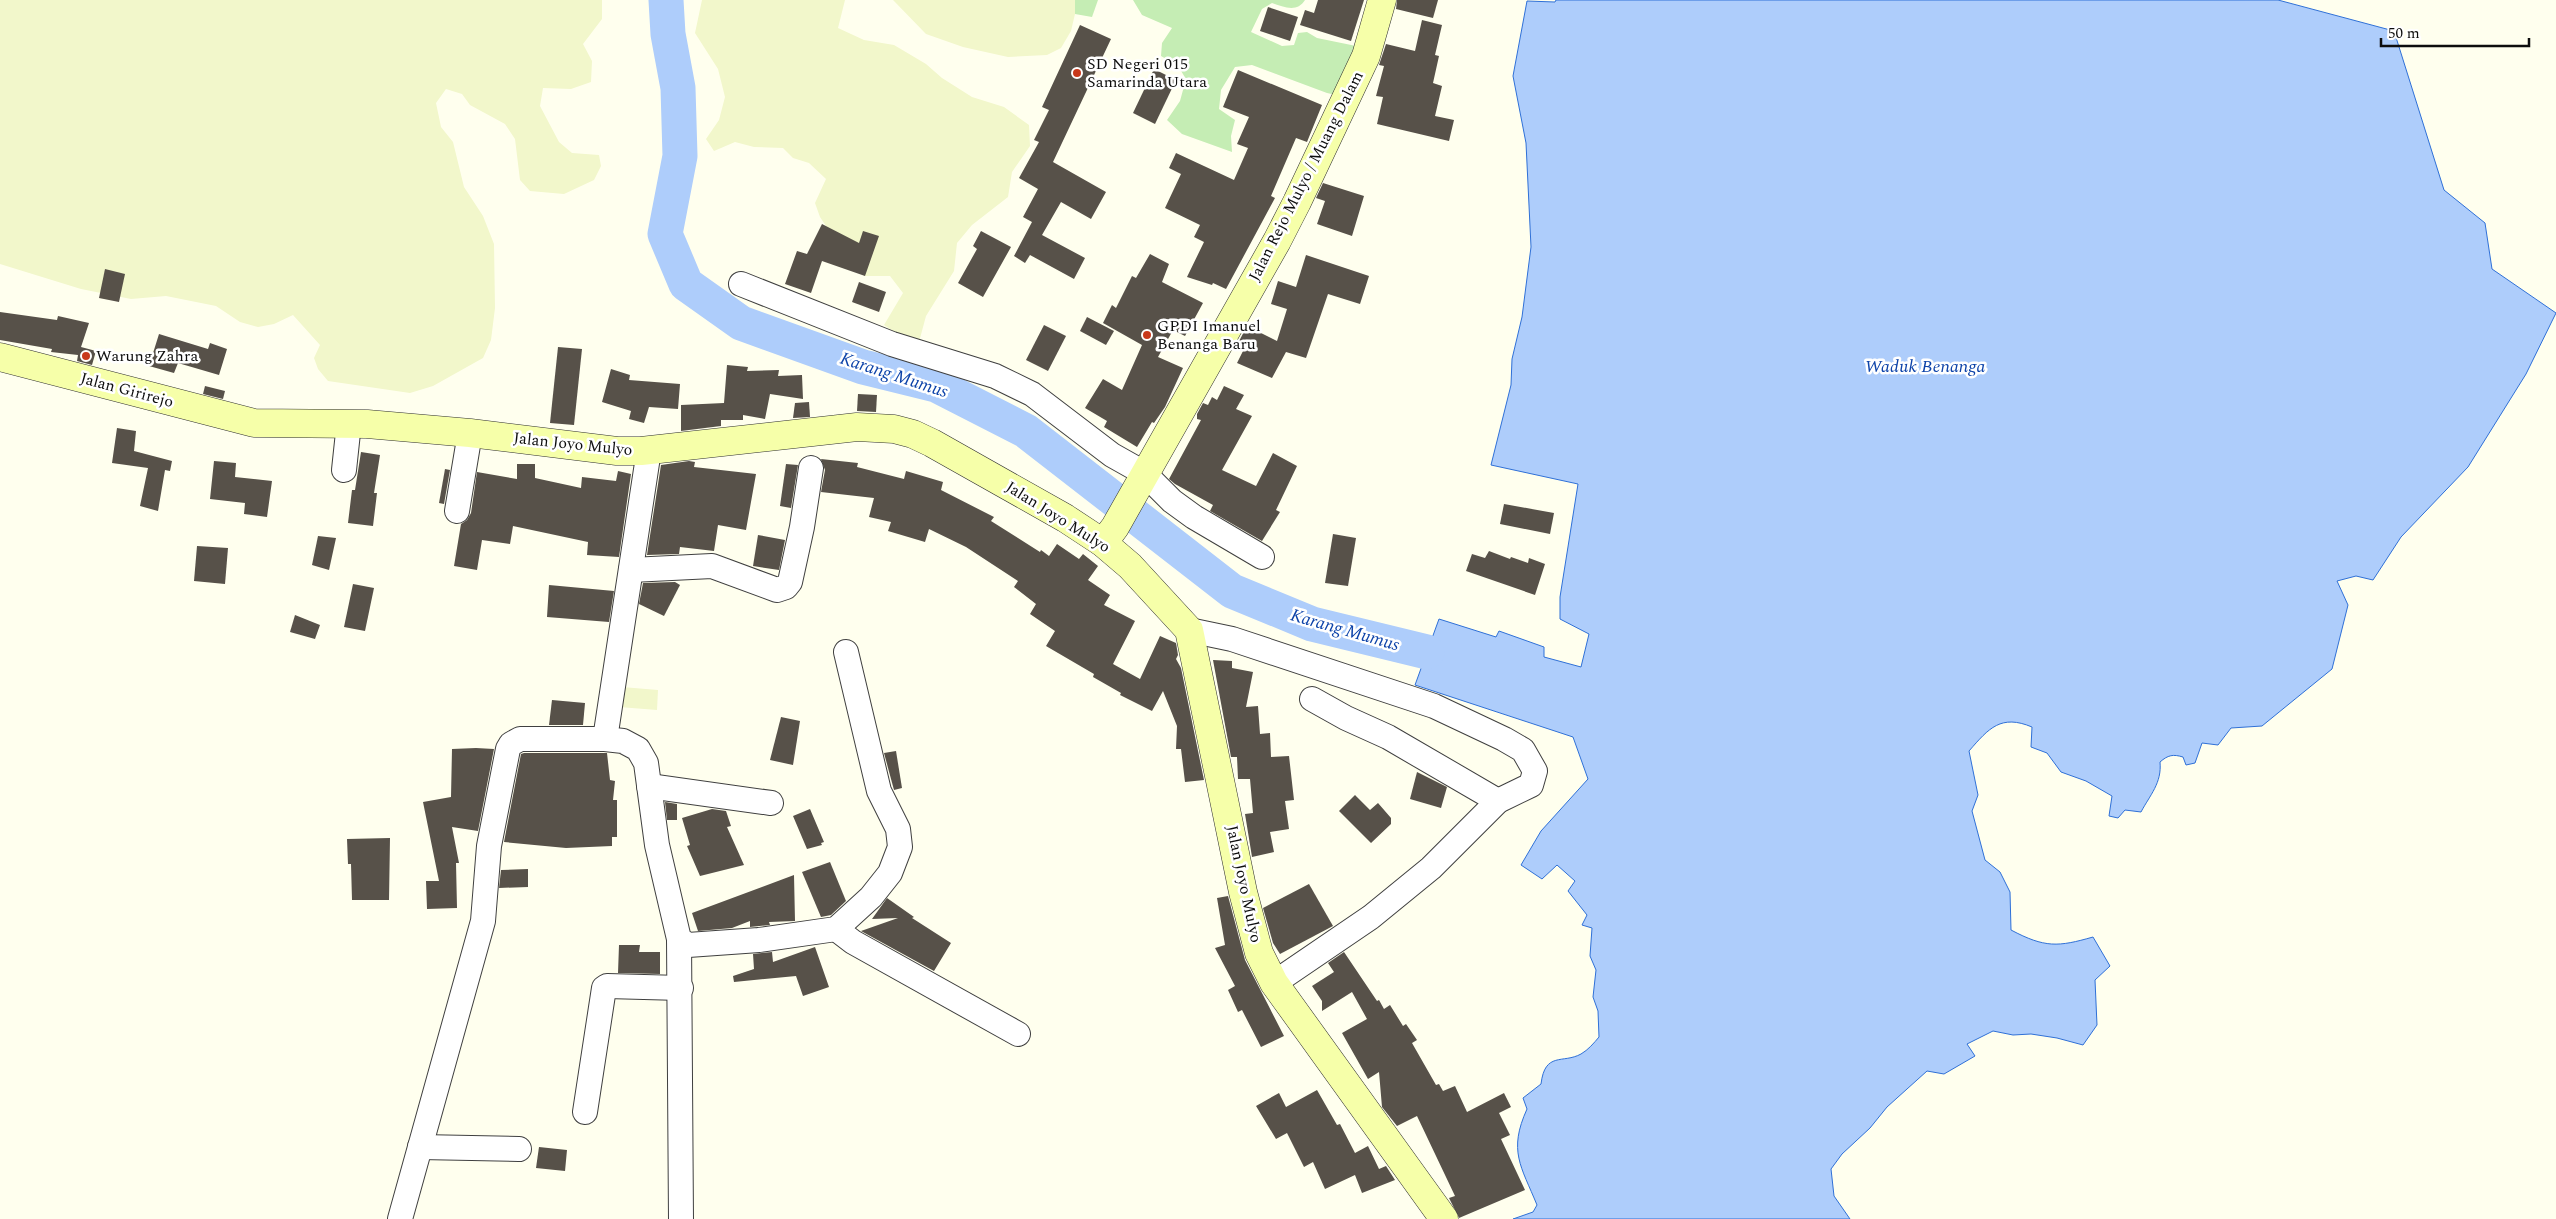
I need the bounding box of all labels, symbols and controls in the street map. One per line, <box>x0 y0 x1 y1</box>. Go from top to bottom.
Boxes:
scale bar <box>2381 15 2528 47</box>
text: 50 m <box>2388 22 2420 45</box>
place label: SD Negeri 015 Samarinda Utara <box>1087 52 1207 94</box>
street label: Jalan Rejo Mulyo / Muang Dalam <box>1242 66 1370 285</box>
marker: SD Negeri 015 Samarinda Utara <box>1071 67 1083 79</box>
place label: GPDI Imanuel Benanga Baru <box>1157 314 1261 356</box>
marker: GPDI Imanuel Benanga Baru <box>1141 329 1153 341</box>
place label: Warung Zahra <box>96 344 198 368</box>
water label: Karang Mumus <box>836 345 952 405</box>
marker: Warung Zahra <box>80 350 92 362</box>
water label: Waduk Benanga <box>1865 353 1985 380</box>
street label: Jalan Girirejo <box>78 366 176 414</box>
street label: Jalan Joyo Mulyo <box>512 426 634 462</box>
street label: Jalan Joyo Mulyo <box>1001 475 1115 559</box>
water label: Karang Mumus <box>1287 602 1403 659</box>
street label: Jalan Joyo Mulyo <box>1220 823 1268 945</box>

